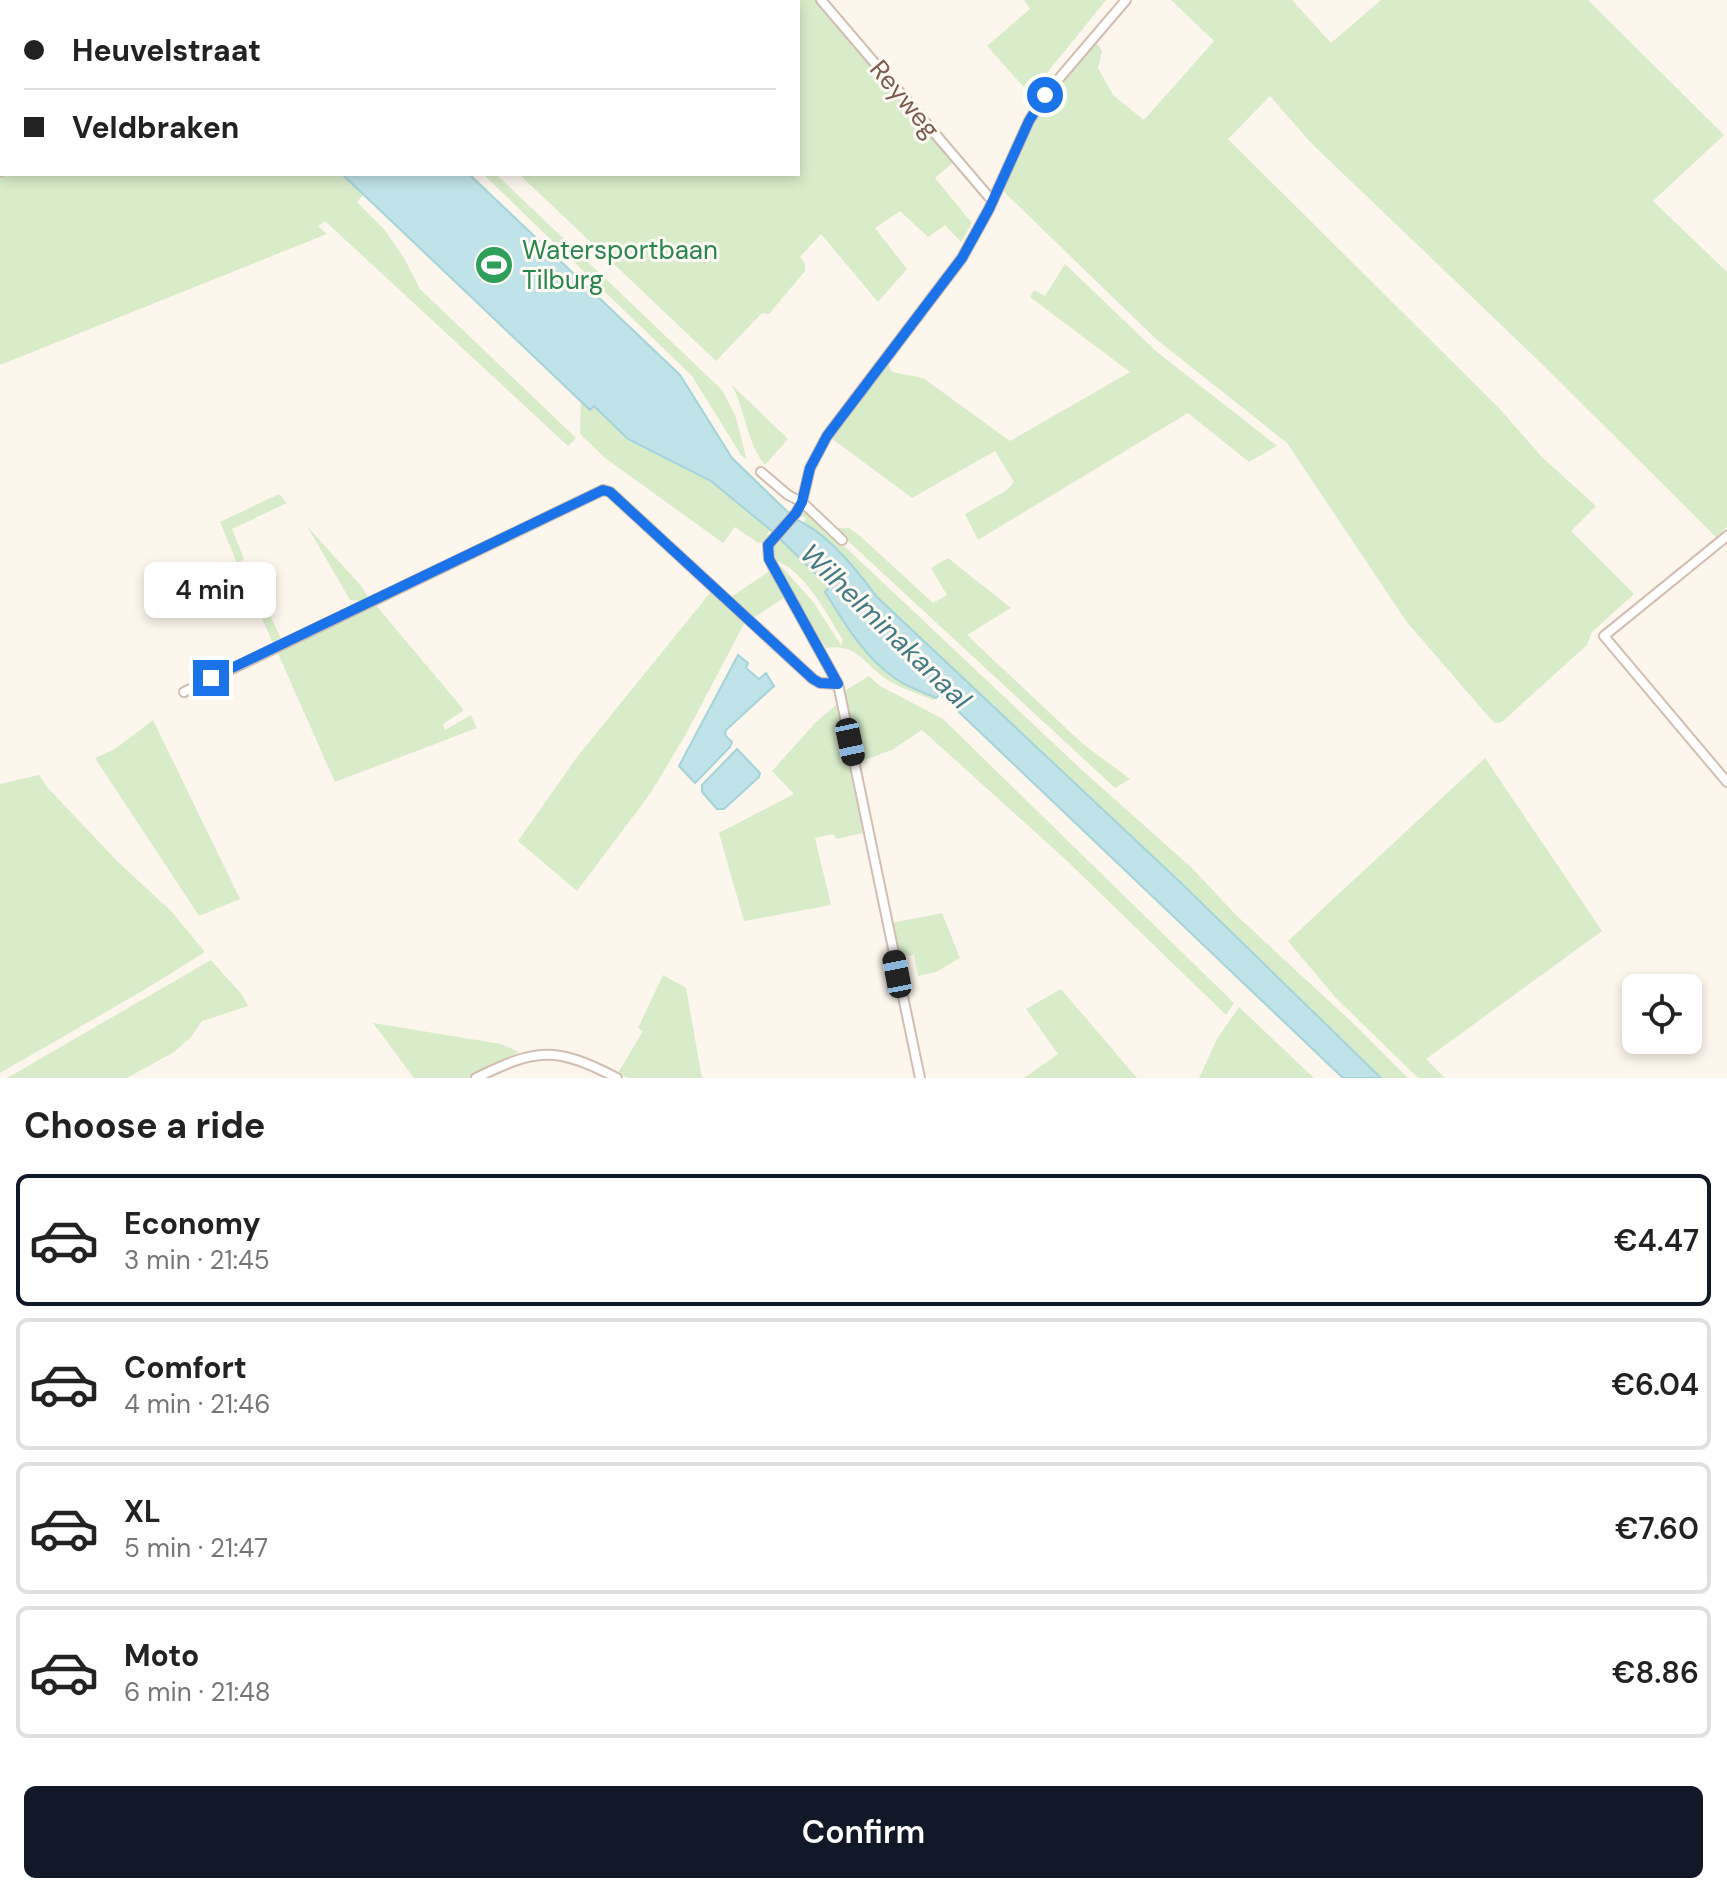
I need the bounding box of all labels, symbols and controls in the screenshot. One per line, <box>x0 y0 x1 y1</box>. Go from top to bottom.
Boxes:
text: Heuvelstraat <box>72 31 261 70</box>
street label: Reyweg <box>862 53 948 145</box>
route start <box>1027 77 1063 113</box>
text: Veldbraken <box>72 108 239 147</box>
place label: Watersportbaan Tilburg <box>522 233 718 297</box>
sports icon: Watersportbaan Tilburg <box>473 244 515 286</box>
water label: Wilhelminakanaal <box>792 535 980 718</box>
callout: 4 min <box>145 562 277 618</box>
text: 4 min <box>175 573 245 607</box>
route end <box>193 660 229 696</box>
car <box>833 716 867 768</box>
car <box>881 948 913 1000</box>
map controls <box>1622 974 1702 1054</box>
button: locate <box>1622 974 1702 1054</box>
text: Choose a ride <box>24 1102 265 1149</box>
icon: car <box>28 1204 100 1276</box>
text: Economy <box>124 1204 261 1243</box>
text: €4.47 <box>1614 1221 1699 1260</box>
text: 3 min · 21:45 <box>124 1243 270 1277</box>
icon: car <box>28 1348 100 1420</box>
text: Comfort <box>124 1348 247 1387</box>
text: €6.04 <box>1612 1365 1699 1404</box>
text: 4 min · 21:46 <box>124 1387 270 1421</box>
icon: car <box>28 1492 100 1564</box>
text: XL <box>124 1492 161 1531</box>
text: €7.60 <box>1615 1509 1699 1548</box>
text: 5 min · 21:47 <box>124 1531 268 1565</box>
icon: car <box>28 1636 100 1708</box>
text: Moto <box>124 1636 199 1675</box>
text: €8.86 <box>1612 1653 1699 1692</box>
text: 6 min · 21:48 <box>124 1675 270 1709</box>
button: Confirm <box>24 1786 1703 1878</box>

